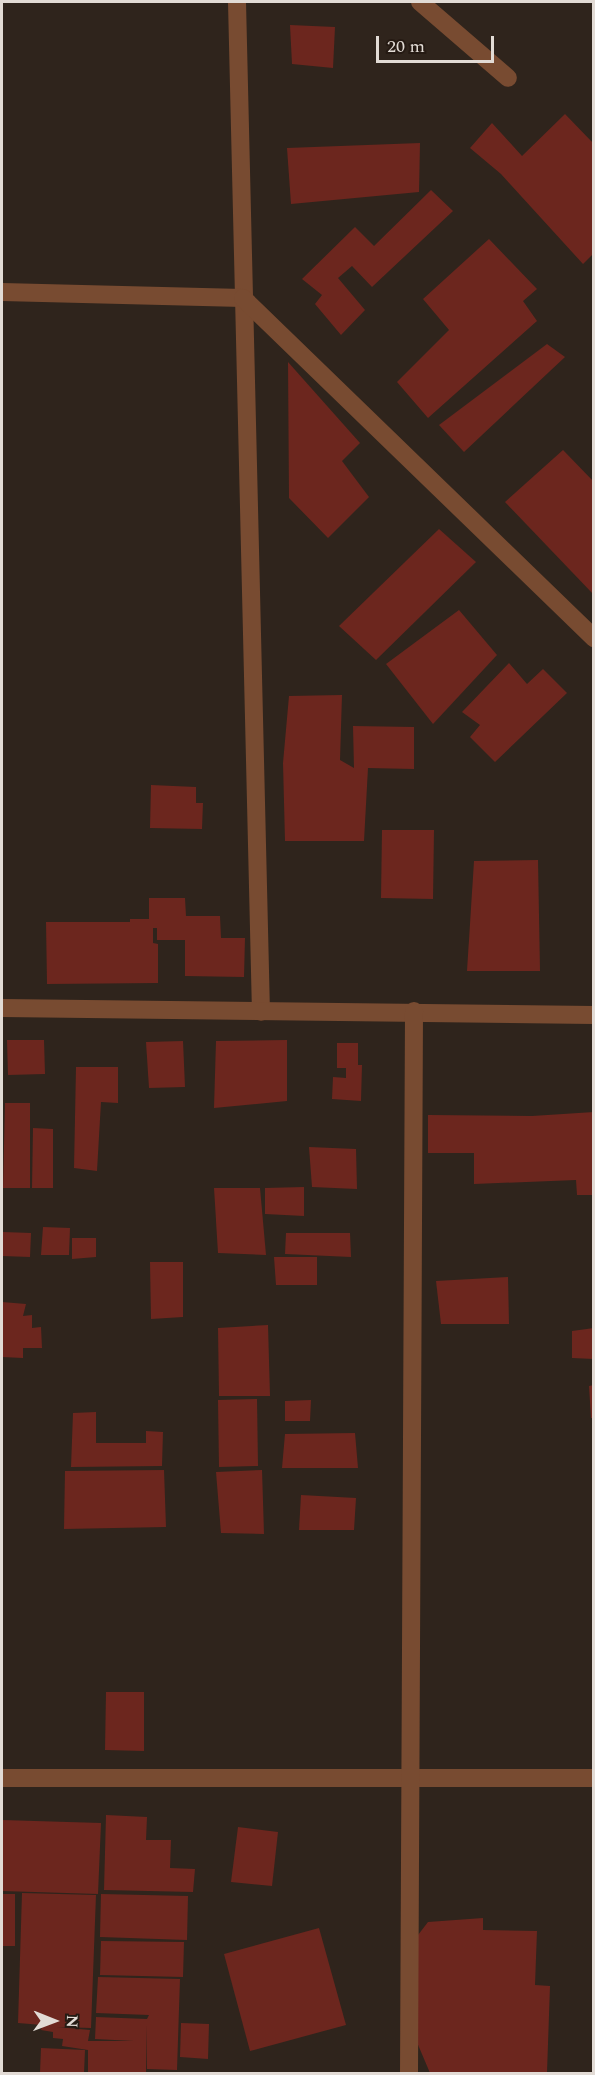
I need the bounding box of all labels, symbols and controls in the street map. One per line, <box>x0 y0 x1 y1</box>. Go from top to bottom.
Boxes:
scale bar <box>379 24 498 62</box>
text: 20 m <box>387 33 425 60</box>
north arrow <box>24 1991 84 2051</box>
text: N <box>60 2015 84 2028</box>

